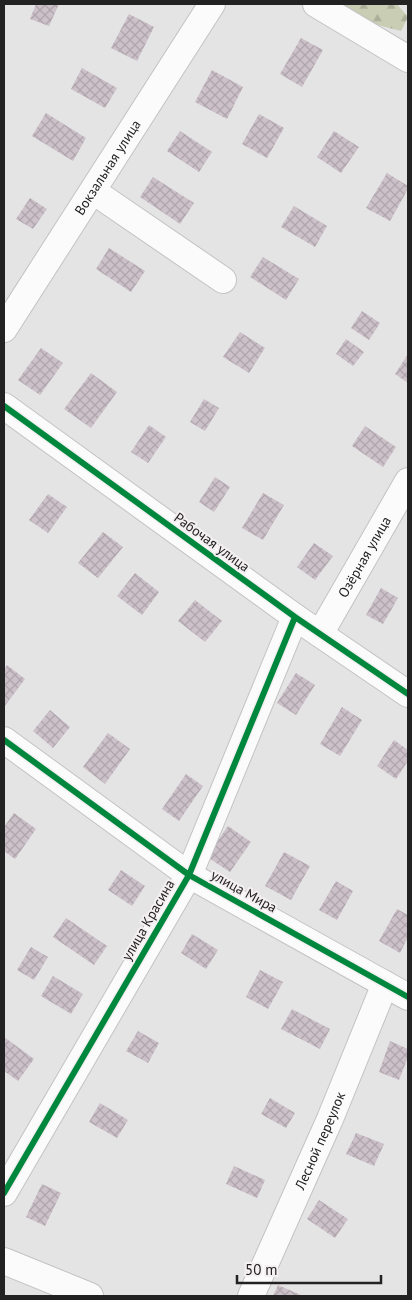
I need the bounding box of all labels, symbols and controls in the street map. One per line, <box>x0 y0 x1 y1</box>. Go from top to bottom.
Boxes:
street label: Вокзальная улица <box>70 116 145 218</box>
street label: Рабочая улица <box>171 509 253 576</box>
street label: Озёрная улица <box>334 513 395 601</box>
street label: улица Мира <box>208 866 280 916</box>
street label: улица Красина <box>117 876 179 964</box>
street label: Лесной переулок <box>290 1089 349 1193</box>
scale bar <box>237 1252 381 1284</box>
text: 50 m <box>245 1260 278 1279</box>

